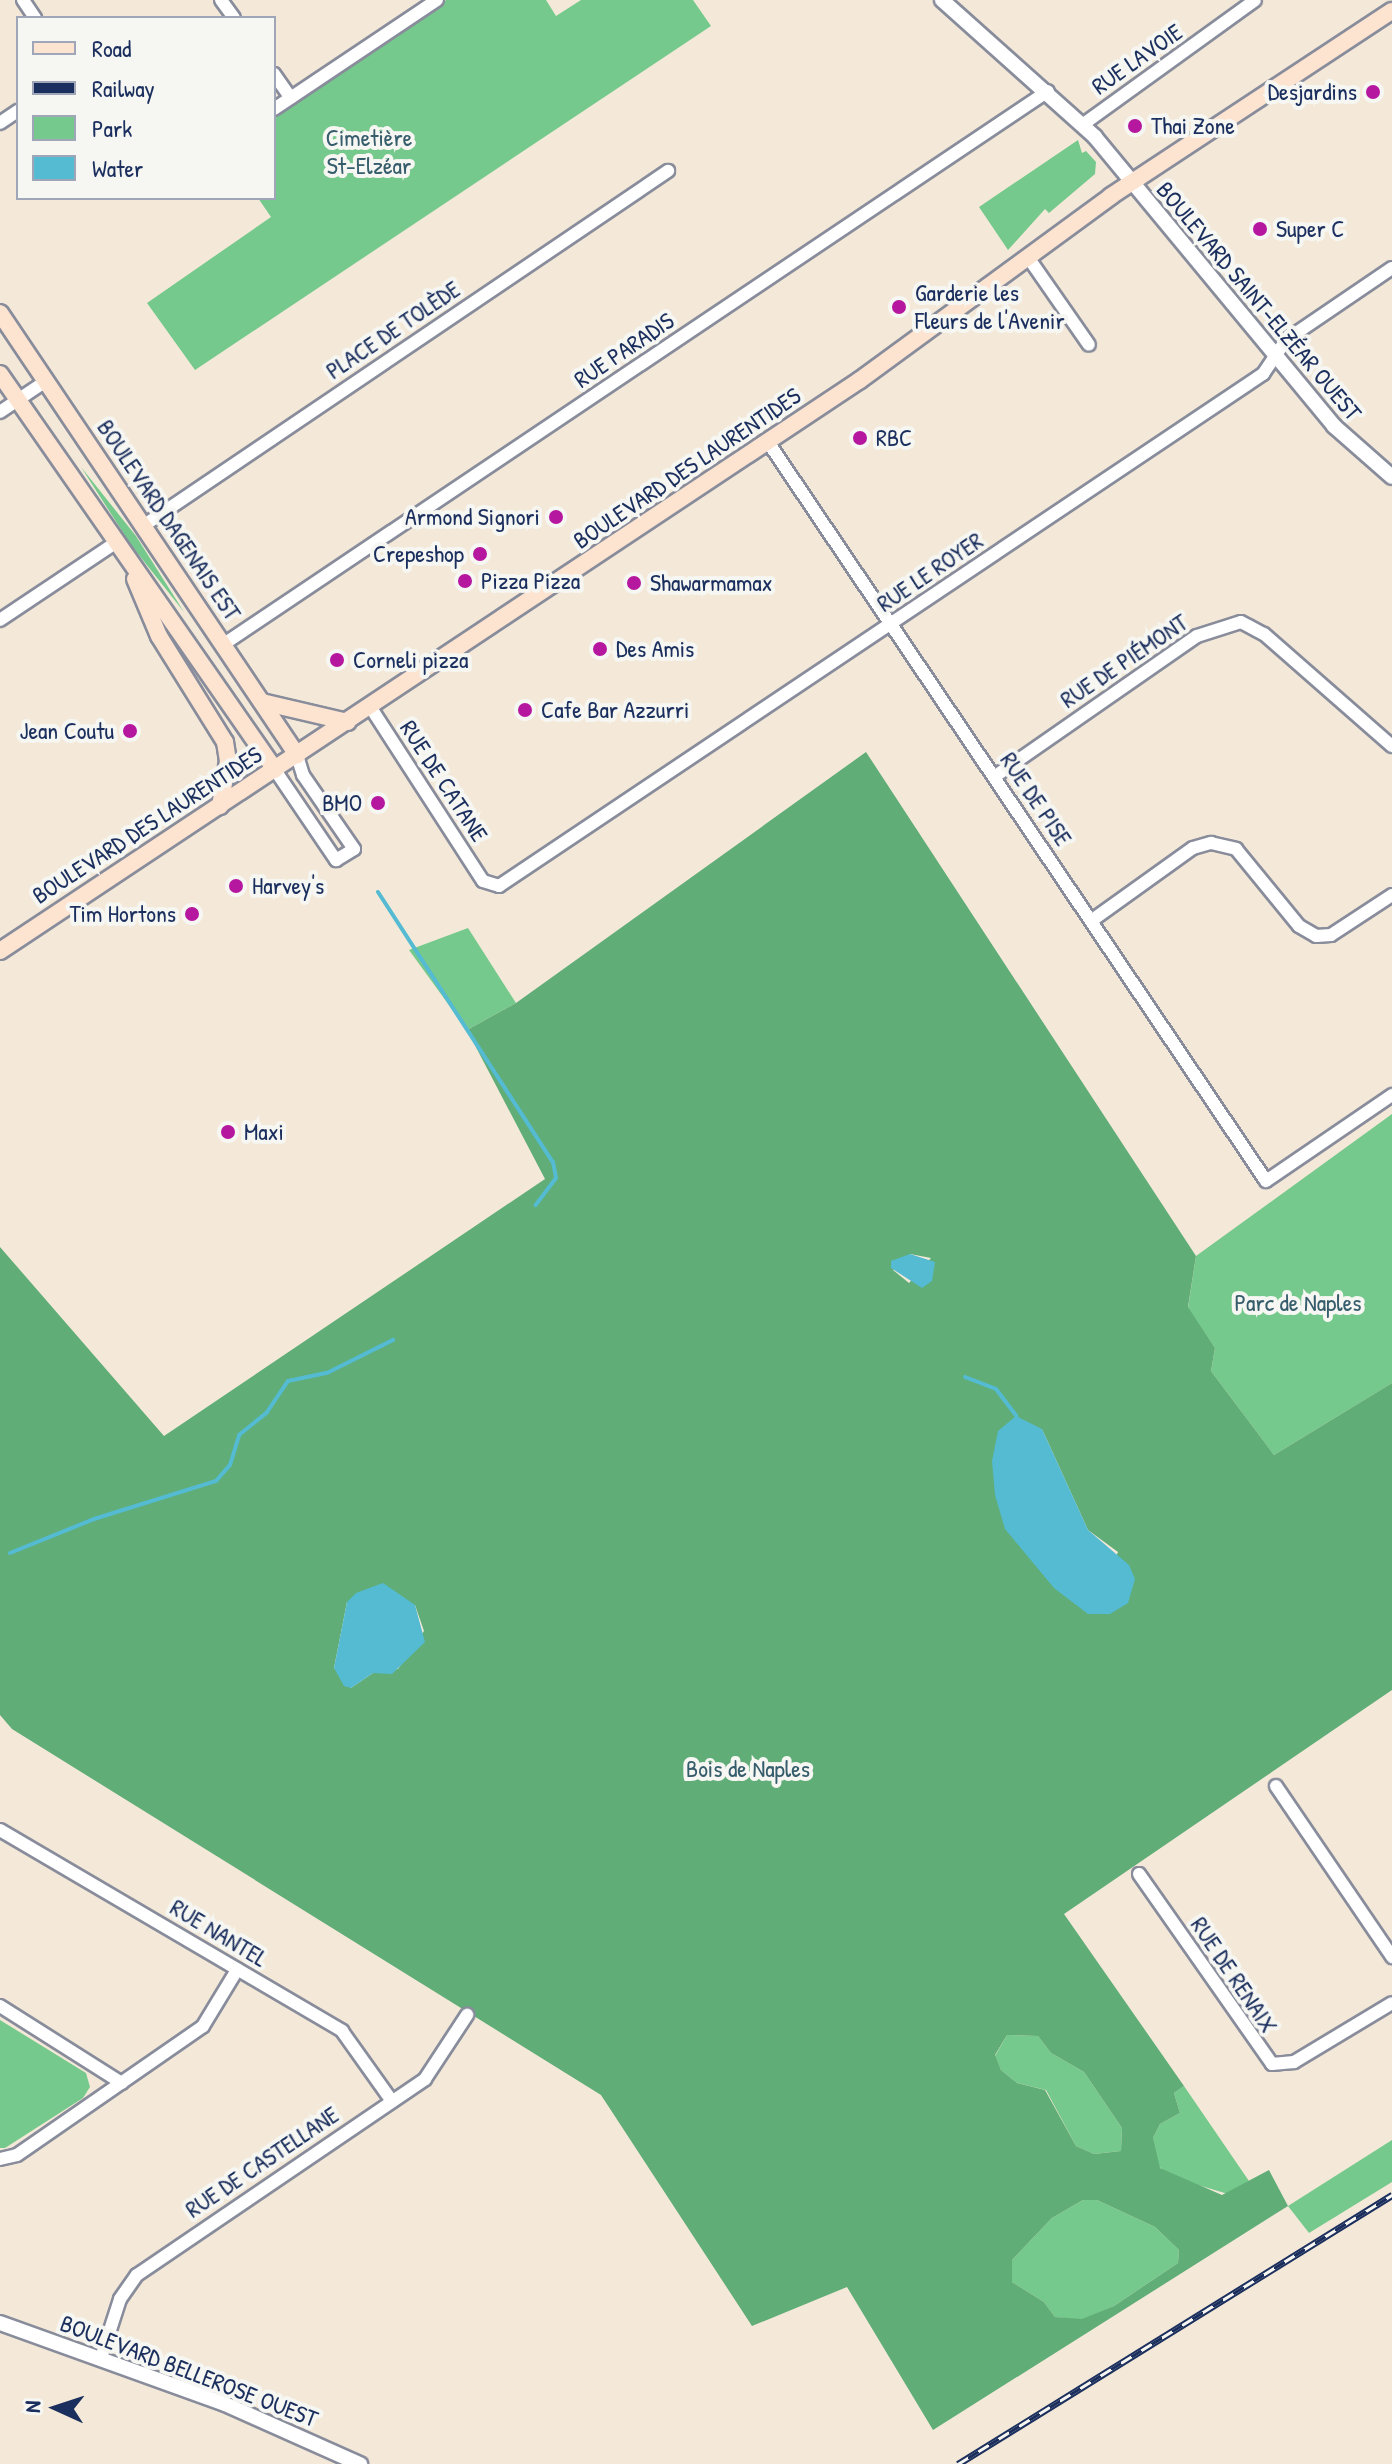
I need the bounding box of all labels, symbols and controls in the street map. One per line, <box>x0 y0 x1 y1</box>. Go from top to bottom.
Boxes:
legend <box>16 16 276 200</box>
street label: RUE LAVOIE <box>1086 17 1188 101</box>
text: Road <box>92 32 131 64</box>
text: Railway <box>92 72 155 104</box>
place label: Desjardins <box>1268 78 1357 106</box>
marker: Desjardins <box>1364 83 1382 101</box>
text: Park <box>92 112 132 144</box>
place label: Thai Zone <box>1151 112 1235 140</box>
marker: Thai Zone <box>1126 117 1144 135</box>
park label: Cimetière St-Elzéar <box>326 124 412 180</box>
text: Water <box>92 152 143 184</box>
street label: BOULEVARD SAINT-ELZÉAR OUEST <box>1151 176 1367 426</box>
place label: Super C <box>1276 215 1344 243</box>
marker: Super C <box>1251 220 1269 238</box>
street label: PLACE DE TOLÈDE <box>321 275 465 385</box>
place label: Garderie les Fleurs de l'Avenir <box>915 279 1065 335</box>
marker: Garderie les Fleurs de l'Avenir <box>890 298 908 316</box>
street label: RUE PARADIS <box>569 306 679 394</box>
street label: BOULEVARD DES LAURENTIDES <box>568 381 806 555</box>
street label: BOULEVARD DAGENAIS EST <box>91 414 247 626</box>
place label: RBC <box>876 424 912 452</box>
marker: RBC <box>851 429 869 447</box>
place label: Armond Signori <box>405 503 540 531</box>
marker: Armond Signori <box>547 508 565 526</box>
street label: RUE LE ROYER <box>872 526 988 618</box>
place label: Crepeshop <box>373 540 464 568</box>
marker: Crepeshop <box>471 545 489 563</box>
place label: Pizza Pizza <box>481 567 580 595</box>
place label: Shawarmamax <box>650 569 772 597</box>
marker: Pizza Pizza <box>456 572 474 590</box>
marker: Shawarmamax <box>625 574 643 592</box>
street label: RUE DE PIÉMONT <box>1055 608 1193 714</box>
place label: Des Amis <box>616 635 694 663</box>
marker: Des Amis <box>591 640 609 658</box>
place label: Corneli pizza <box>353 646 468 674</box>
marker: Corneli pizza <box>328 651 346 669</box>
place label: Cafe Bar Azzurri <box>541 696 689 724</box>
marker: Cafe Bar Azzurri <box>516 701 534 719</box>
street label: RUE DE CATANE <box>394 715 494 847</box>
place label: Jean Coutu <box>20 717 114 745</box>
marker: Jean Coutu <box>121 722 139 740</box>
street label: BOULEVARD DES LAURENTIDES <box>27 740 267 910</box>
street label: RUE DE PISE <box>994 747 1078 851</box>
place label: BMO <box>322 789 362 817</box>
marker: BMO <box>369 794 387 812</box>
place label: Harvey's <box>252 872 324 900</box>
marker: Harvey's <box>227 877 245 895</box>
place label: Tim Hortons <box>69 900 176 928</box>
marker: Tim Hortons <box>183 905 201 923</box>
place label: Maxi <box>244 1118 284 1146</box>
marker: Maxi <box>219 1123 237 1141</box>
park label: Parc de Naples <box>1234 1289 1362 1317</box>
park label: Bois de Naples <box>686 1755 810 1783</box>
street label: RUE NANTEL <box>165 1893 273 1973</box>
street label: RUE DE RENAIX <box>1185 1911 1283 2039</box>
street label: RUE DE CASTELLANE <box>180 2100 344 2224</box>
street label: BOULEVARD BELLEROSE OUEST <box>56 2309 322 2433</box>
north arrow <box>16 2368 96 2448</box>
text: N <box>17 2400 47 2413</box>

